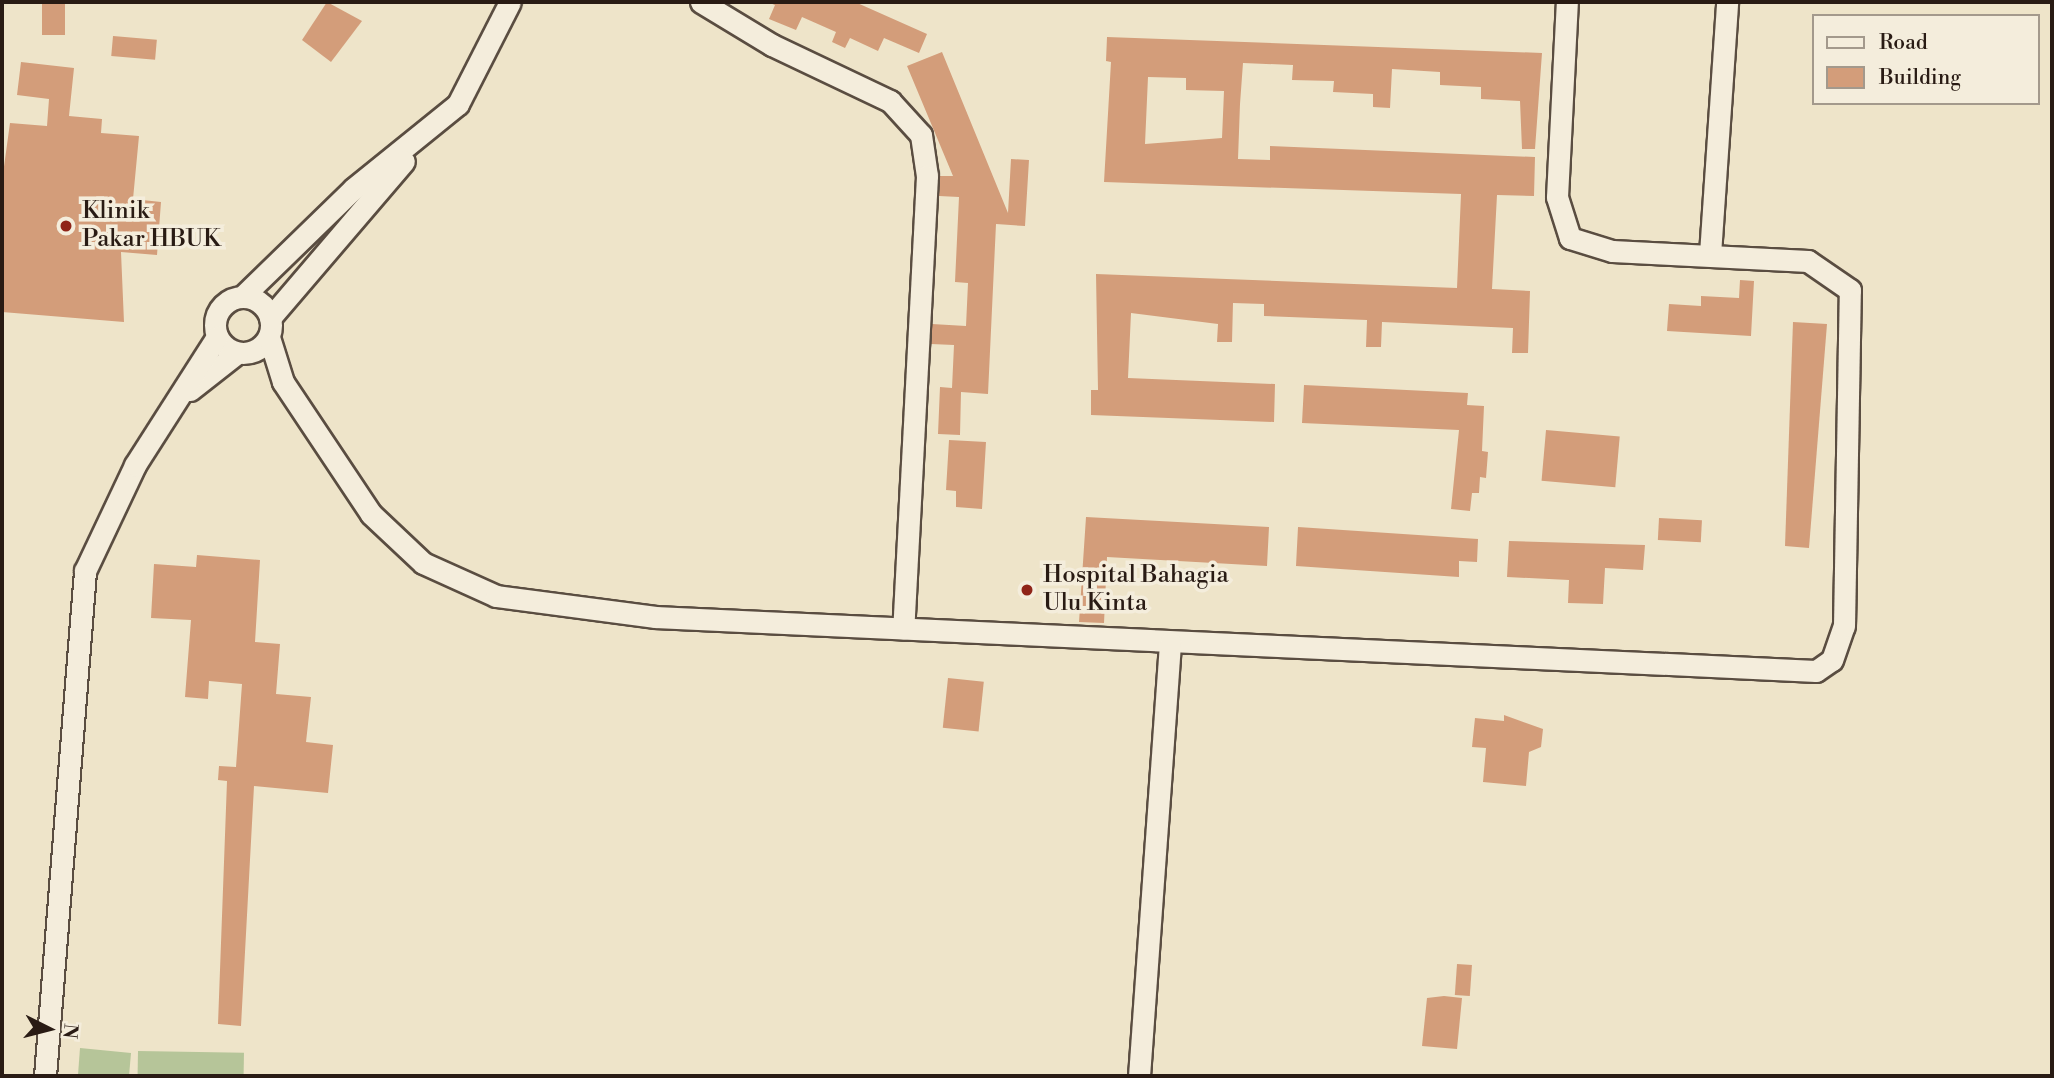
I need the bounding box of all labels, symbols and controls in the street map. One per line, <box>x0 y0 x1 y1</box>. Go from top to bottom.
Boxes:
legend <box>1812 14 2040 105</box>
text: Road <box>1879 30 1928 56</box>
text: Building <box>1879 65 1961 91</box>
place label: Klinik Pakar HBUK <box>82 198 221 254</box>
marker: Klinik Pakar HBUK <box>56 216 76 236</box>
place label: Hospital Bahagia Ulu Kinta <box>1043 562 1229 618</box>
marker: Hospital Bahagia Ulu Kinta <box>1017 580 1037 600</box>
north arrow <box>14 994 84 1064</box>
text: N <box>57 1022 83 1040</box>

